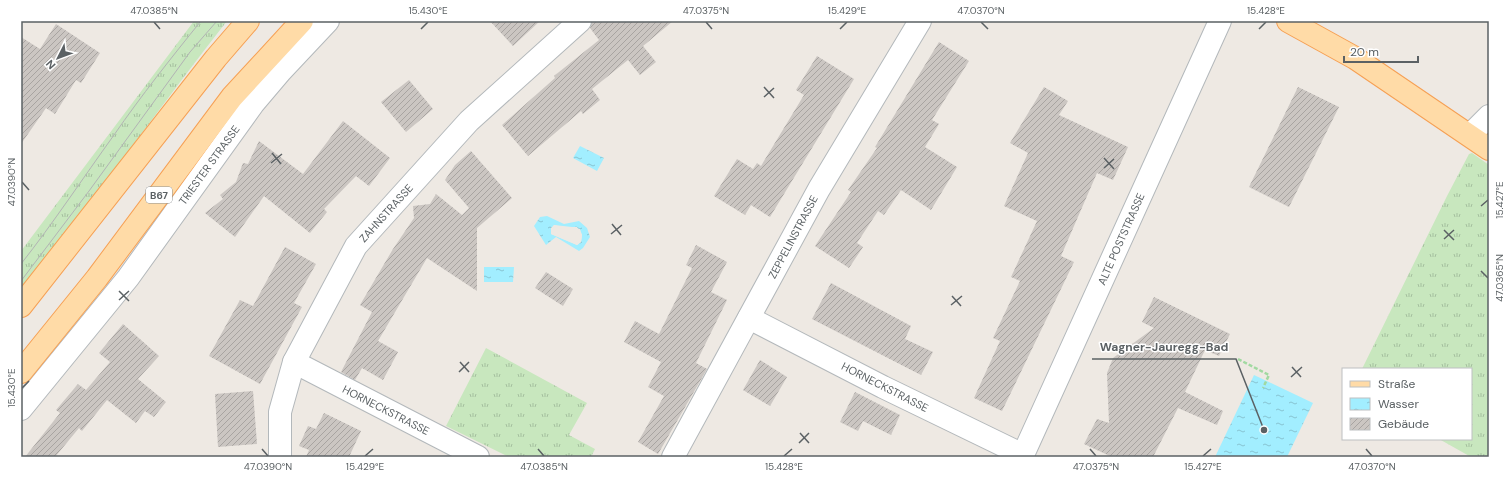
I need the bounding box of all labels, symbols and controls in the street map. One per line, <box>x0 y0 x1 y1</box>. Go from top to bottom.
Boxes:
text: 47.0385°N <box>130 4 178 17</box>
text: 15.430°E <box>408 4 448 17</box>
text: 47.0375°N <box>683 4 729 17</box>
text: 15.429°E <box>828 4 866 17</box>
text: 47.0370°N <box>957 4 1005 17</box>
text: 15.428°E <box>1247 4 1285 17</box>
north arrow <box>38 38 78 78</box>
scale bar <box>1344 38 1418 64</box>
text: 20 m <box>1350 44 1379 60</box>
text: N <box>43 57 58 72</box>
street label: TRIESTER STRASSE <box>175 123 243 207</box>
text: 47.0390°N <box>5 158 18 206</box>
street label: ZAHNSTRASSE <box>356 181 416 245</box>
text: 15.427°E <box>1493 181 1506 219</box>
road number: B67 <box>146 187 172 203</box>
street label: ALTE POSTSTRASSE <box>1094 191 1148 287</box>
street label: ZEPPELINSTRASSE <box>765 193 821 281</box>
text: 47.0365°N <box>1493 254 1506 302</box>
callout: Wagner-Jauregg-Bad <box>1092 335 1236 359</box>
text: Wagner-Jauregg-Bad <box>1100 339 1228 355</box>
street label: HORNECKSTRASSE <box>839 359 931 415</box>
text: 15.430°E <box>5 368 18 408</box>
legend <box>1342 368 1472 440</box>
text: Straße <box>1378 376 1415 392</box>
street label: HORNECKSTRASSE <box>340 382 432 438</box>
text: Wasser <box>1378 396 1419 412</box>
text: Gebäude <box>1378 416 1429 432</box>
text: 47.0390°N <box>244 460 292 473</box>
text: 15.429°E <box>346 460 384 473</box>
text: 47.0385°N <box>520 460 568 473</box>
text: 15.428°E <box>765 460 803 473</box>
text: 47.0375°N <box>1073 460 1119 473</box>
text: 15.427°E <box>1184 460 1222 473</box>
text: 47.0370°N <box>1348 460 1396 473</box>

